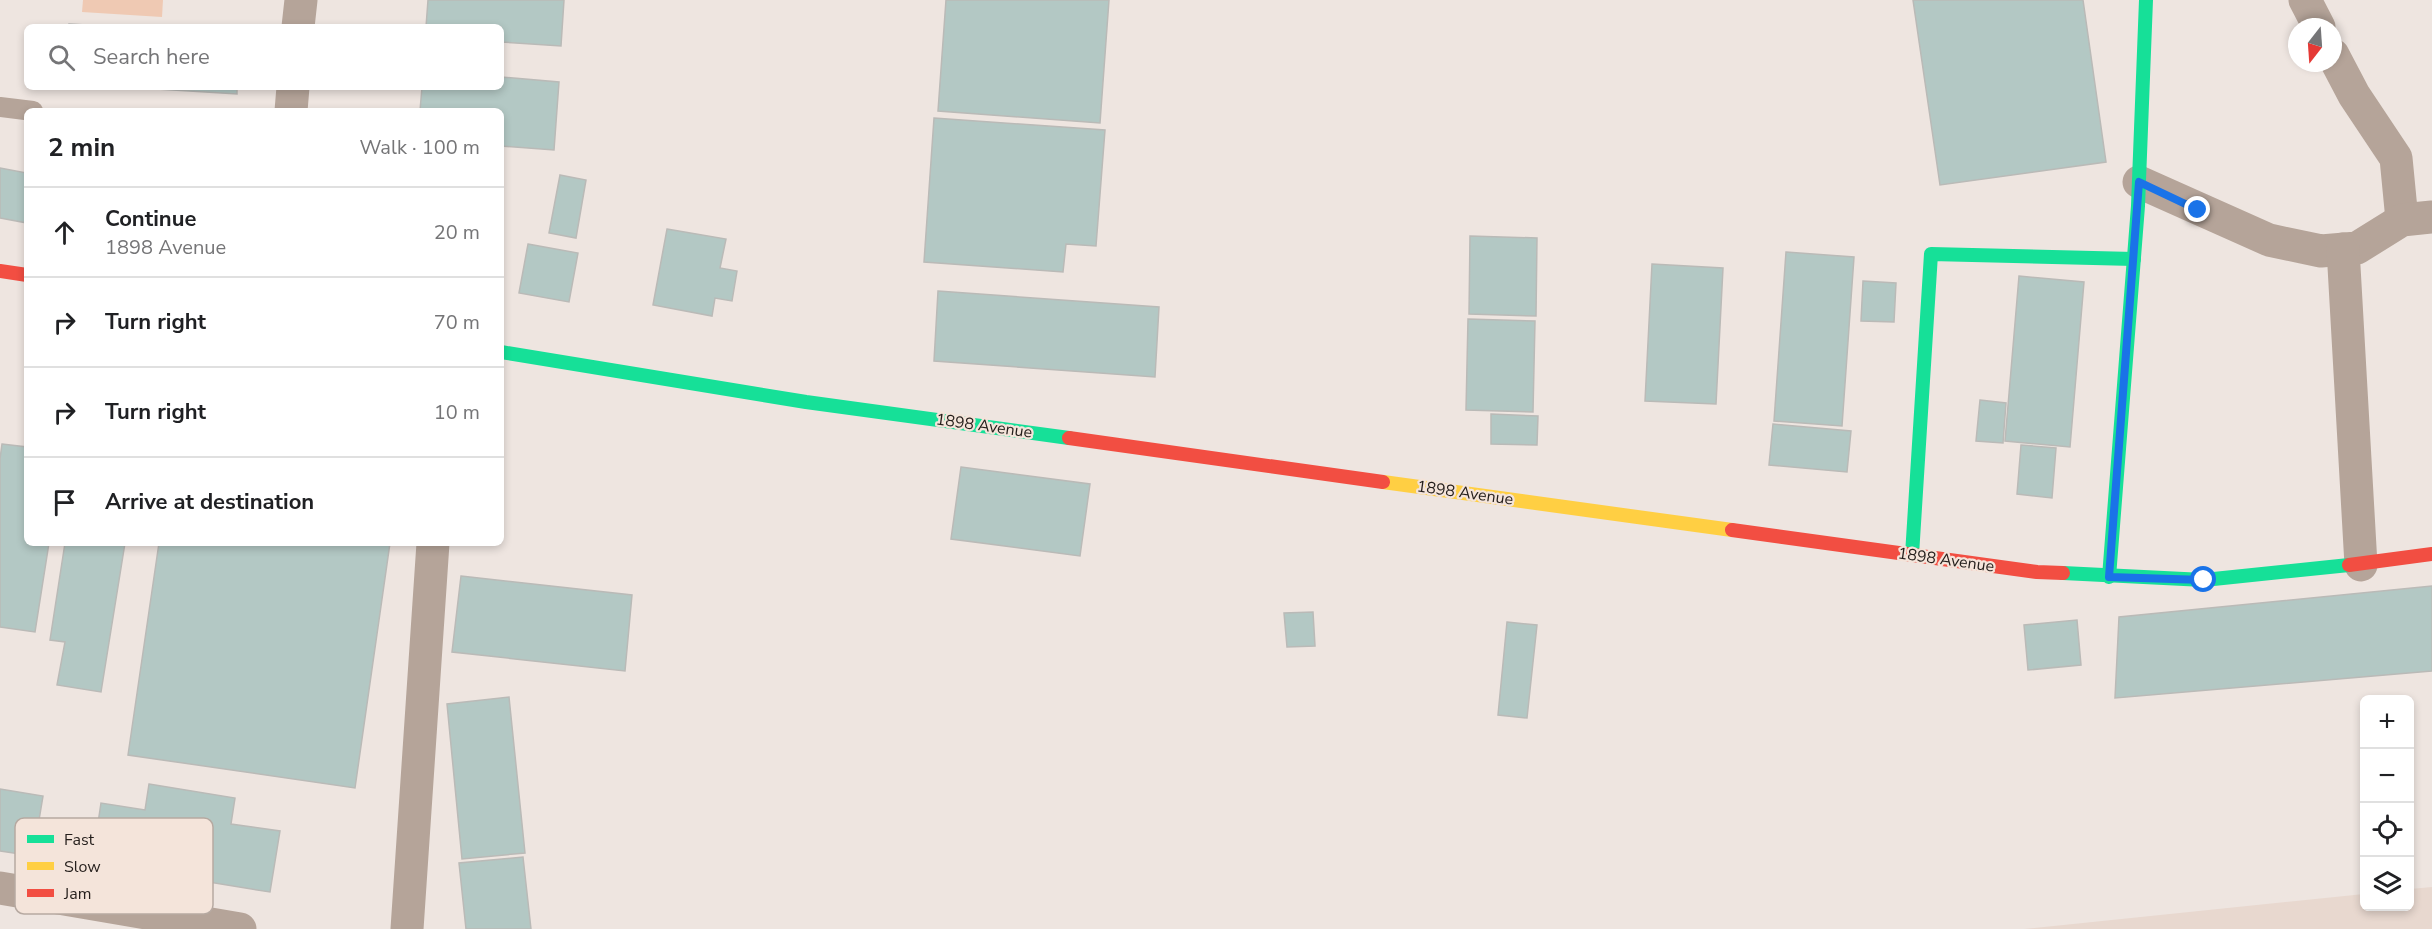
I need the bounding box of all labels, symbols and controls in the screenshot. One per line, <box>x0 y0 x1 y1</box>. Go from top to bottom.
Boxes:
north arrow <box>2288 18 2342 72</box>
search box <box>24 24 504 90</box>
icon: search <box>45 41 78 74</box>
text: Search here <box>93 42 210 72</box>
text: 2 min <box>48 130 115 165</box>
text: Walk · 100 m <box>360 134 480 161</box>
route end <box>2184 196 2210 222</box>
text: Continue <box>105 204 196 234</box>
icon: ahead <box>48 216 81 249</box>
text: 20 m <box>434 219 480 246</box>
text: 1898 Avenue <box>105 234 226 261</box>
icon: right <box>48 306 81 339</box>
text: Turn right <box>105 307 206 337</box>
text: 70 m <box>434 309 480 336</box>
icon: right <box>48 396 81 429</box>
text: Turn right <box>105 397 206 427</box>
text: 10 m <box>434 399 480 426</box>
street label: 1898 Avenue <box>934 408 1034 444</box>
street label: 1898 Avenue <box>1415 475 1515 511</box>
icon: arrive <box>48 486 81 519</box>
text: Arrive at destination <box>105 487 314 517</box>
street label: 1898 Avenue <box>1896 542 1996 578</box>
route start <box>2190 566 2216 592</box>
map controls <box>2360 695 2414 911</box>
button: + <box>2360 695 2414 749</box>
button: − <box>2360 749 2414 803</box>
button: locate <box>2360 803 2414 857</box>
legend <box>15 818 213 914</box>
text: Fast <box>64 829 95 851</box>
text: Slow <box>64 856 101 878</box>
button: layers <box>2360 857 2414 911</box>
text: Jam <box>63 883 91 905</box>

